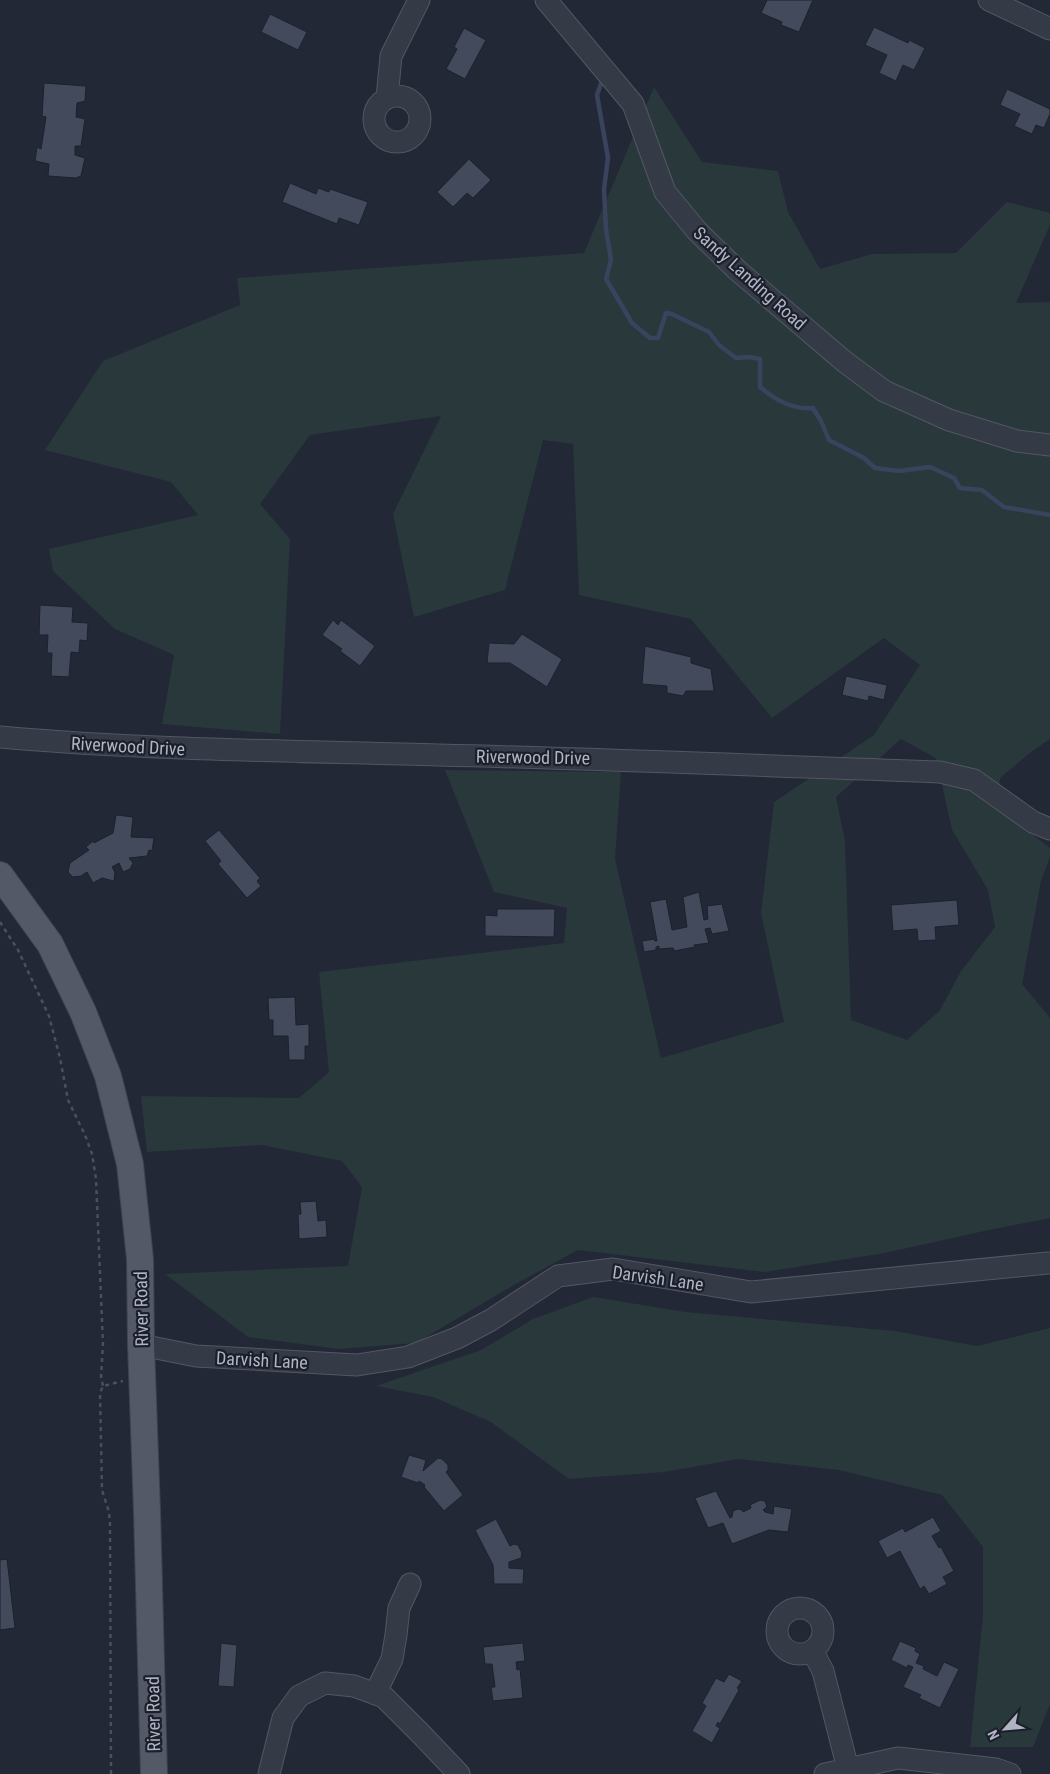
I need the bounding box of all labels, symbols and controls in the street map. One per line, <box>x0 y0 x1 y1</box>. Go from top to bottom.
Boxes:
street label: Sandy Landing Road <box>689 222 811 334</box>
street label: Riverwood Drive <box>70 733 186 759</box>
street label: Riverwood Drive <box>476 746 590 768</box>
street label: Darvish Lane <box>611 1261 705 1295</box>
street label: River Road <box>130 1271 152 1347</box>
street label: Darvish Lane <box>216 1347 308 1373</box>
street label: River Road <box>142 1676 164 1752</box>
north arrow <box>980 1704 1030 1754</box>
text: N <box>984 1727 1002 1742</box>

